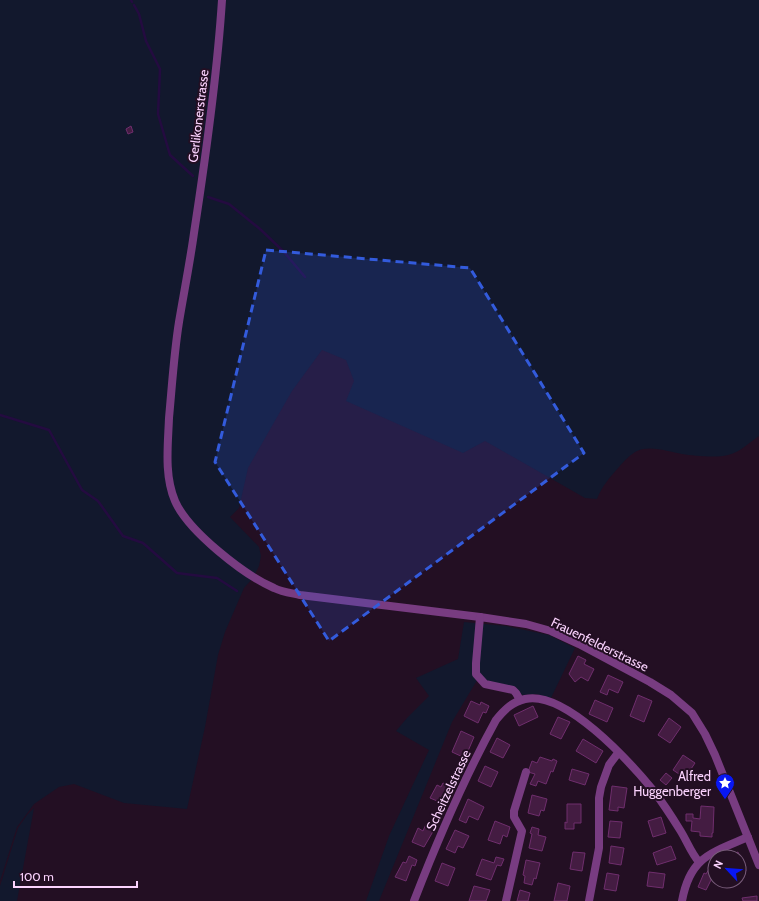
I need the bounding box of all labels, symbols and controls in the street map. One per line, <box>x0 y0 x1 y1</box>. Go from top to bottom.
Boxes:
street label: Gerlikonerstrasse <box>184 68 212 163</box>
street label: Frauenfelderstrasse <box>549 613 652 675</box>
street label: Scheitzelstrasse <box>422 747 474 833</box>
place label: Alfred Huggenberger <box>633 768 712 799</box>
place icon: Alfred Huggenberger <box>714 772 736 800</box>
north arrow <box>707 849 747 889</box>
text: N <box>710 858 726 871</box>
scale bar <box>14 863 137 889</box>
text: 100 m <box>20 869 54 884</box>

